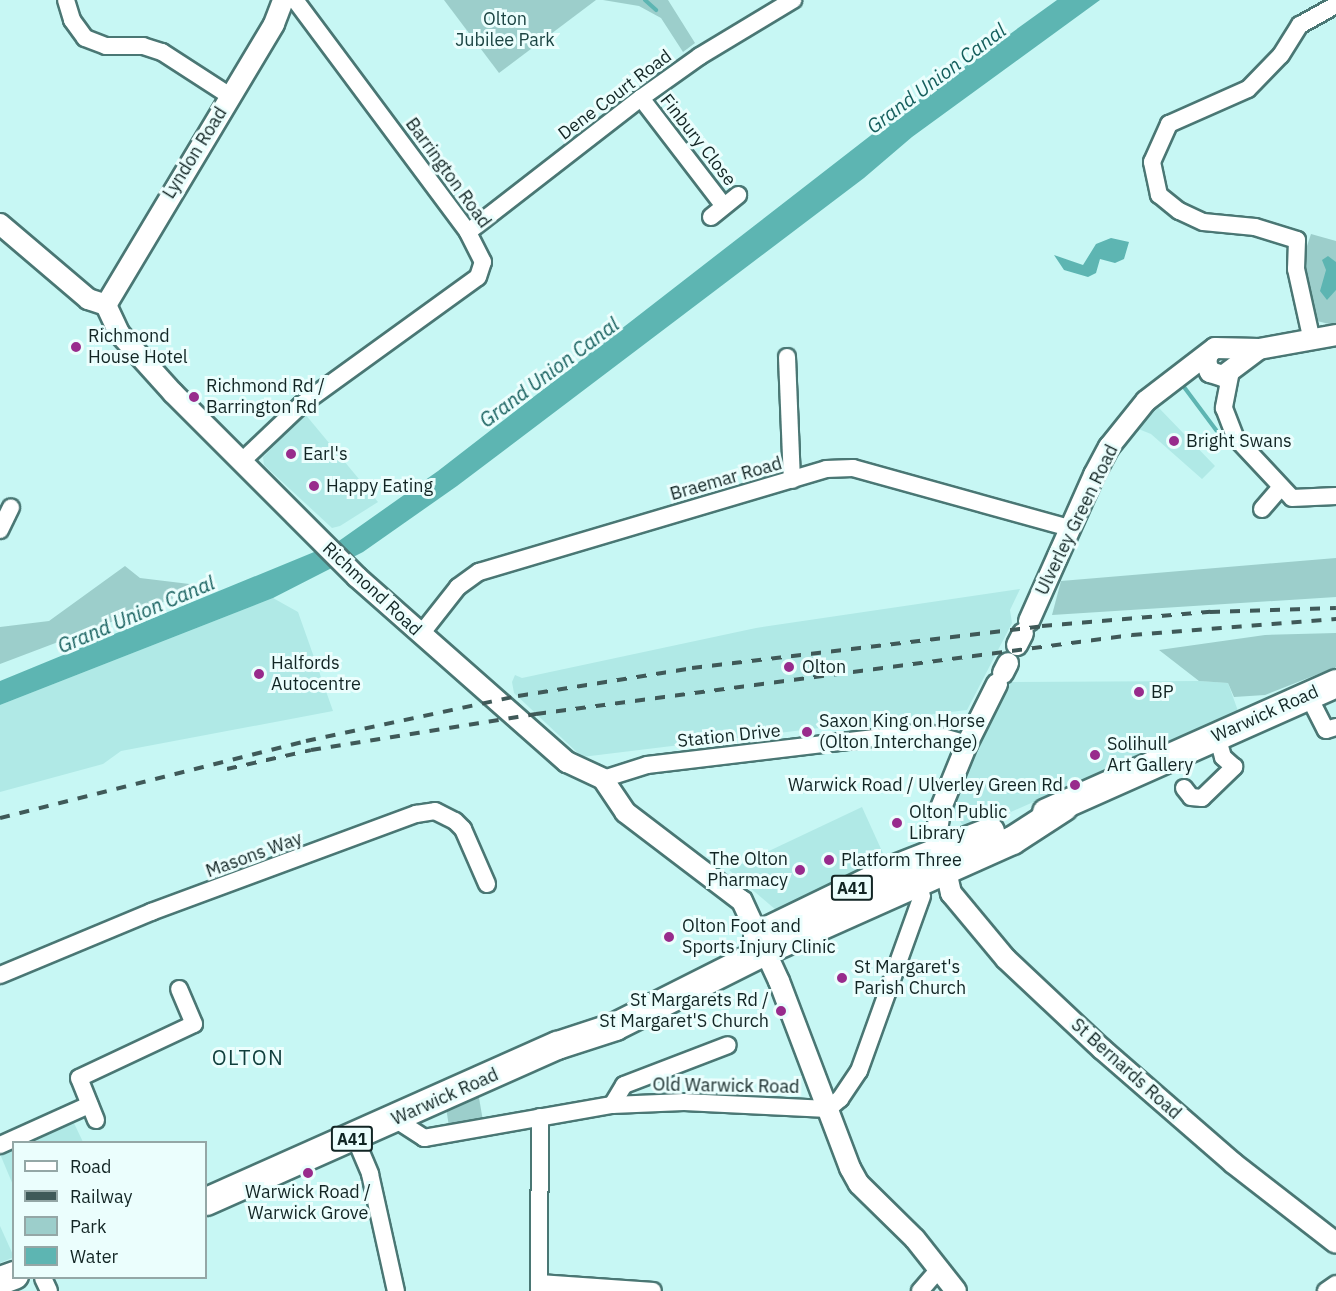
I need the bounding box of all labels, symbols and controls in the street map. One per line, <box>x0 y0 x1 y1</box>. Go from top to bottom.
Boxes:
park label: Olton Jubilee Park <box>455 9 555 52</box>
water label: Grand Union Canal <box>862 18 1010 138</box>
street label: Dene Court Road <box>554 45 676 145</box>
street label: Finbury Close <box>656 90 740 190</box>
street label: Lyndon Road <box>158 103 232 203</box>
street label: Barrington Road <box>401 114 495 232</box>
water label: Grand Union Canal <box>475 312 623 432</box>
place label: Richmond House Hotel <box>88 326 188 368</box>
marker: Richmond House Hotel <box>69 340 83 354</box>
place label: Richmond Rd / Barrington Rd <box>206 376 325 418</box>
marker: Richmond Rd / Barrington Rd <box>187 390 201 404</box>
place label: Bright Swans <box>1186 430 1292 452</box>
marker: Bright Swans <box>1167 434 1181 448</box>
street label: Ulverley Green Road <box>1031 441 1123 599</box>
place label: Earl's <box>303 443 348 465</box>
marker: Earl's <box>284 447 298 461</box>
street label: Braemar Road <box>668 453 784 505</box>
place label: Happy Eating <box>326 475 433 497</box>
marker: Happy Eating <box>307 479 321 493</box>
street label: Richmond Road <box>318 538 426 640</box>
water label: Grand Union Canal <box>54 570 218 658</box>
place label: Halfords Autocentre <box>271 653 361 696</box>
place label: Olton <box>802 656 846 678</box>
marker: Olton <box>780 658 798 676</box>
marker: Halfords Autocentre <box>252 667 266 681</box>
place label: BP <box>1151 681 1174 703</box>
street label: Warwick Road <box>1208 681 1322 747</box>
marker: BP <box>1132 685 1146 699</box>
place label: Saxon King on Horse (Olton Interchange) <box>819 711 985 754</box>
street label: Station Drive <box>676 720 782 752</box>
marker: Saxon King on Horse (Olton Interchange) <box>800 725 814 739</box>
place label: Solihull Art Gallery <box>1107 734 1193 777</box>
marker: Solihull Art Gallery <box>1088 748 1102 762</box>
place label: Warwick Road / Ulverley Green Rd <box>788 774 1063 796</box>
marker: Warwick Road / Ulverley Green Rd <box>1068 778 1082 792</box>
place label: Olton Public Library <box>909 802 1007 844</box>
marker: Olton Public Library <box>890 816 904 830</box>
street label: Masons Way <box>203 828 305 882</box>
place label: The Olton Pharmacy <box>707 849 788 892</box>
place label: Platform Three <box>841 849 962 871</box>
marker: Platform Three <box>822 853 836 867</box>
marker: The Olton Pharmacy <box>793 863 807 877</box>
road number: A41 <box>830 875 874 901</box>
place label: Olton Foot and Sports Injury Clinic <box>682 916 836 958</box>
marker: Olton Foot and Sports Injury Clinic <box>660 928 678 946</box>
place label: St Margaret's Parish Church <box>854 957 966 1000</box>
marker: St Margaret's Parish Church <box>835 971 849 985</box>
place label: St Margarets Rd / St Margaret'S Church <box>599 990 769 1032</box>
marker: St Margarets Rd / St Margaret'S Church <box>774 1004 788 1018</box>
street label: St Bernards Road <box>1067 1014 1185 1124</box>
district label: OLTON <box>212 1044 284 1070</box>
street label: Warwick Road <box>388 1064 502 1130</box>
street label: Old Warwick Road <box>652 1074 800 1098</box>
road number: A41 <box>330 1126 374 1152</box>
legend <box>12 1141 207 1279</box>
text: Road <box>70 1155 111 1178</box>
marker: Warwick Road / Warwick Grove <box>301 1166 315 1180</box>
place label: Warwick Road / Warwick Grove <box>245 1182 371 1224</box>
text: Railway <box>70 1185 132 1208</box>
text: Park <box>70 1215 106 1238</box>
text: Water <box>70 1245 118 1268</box>

